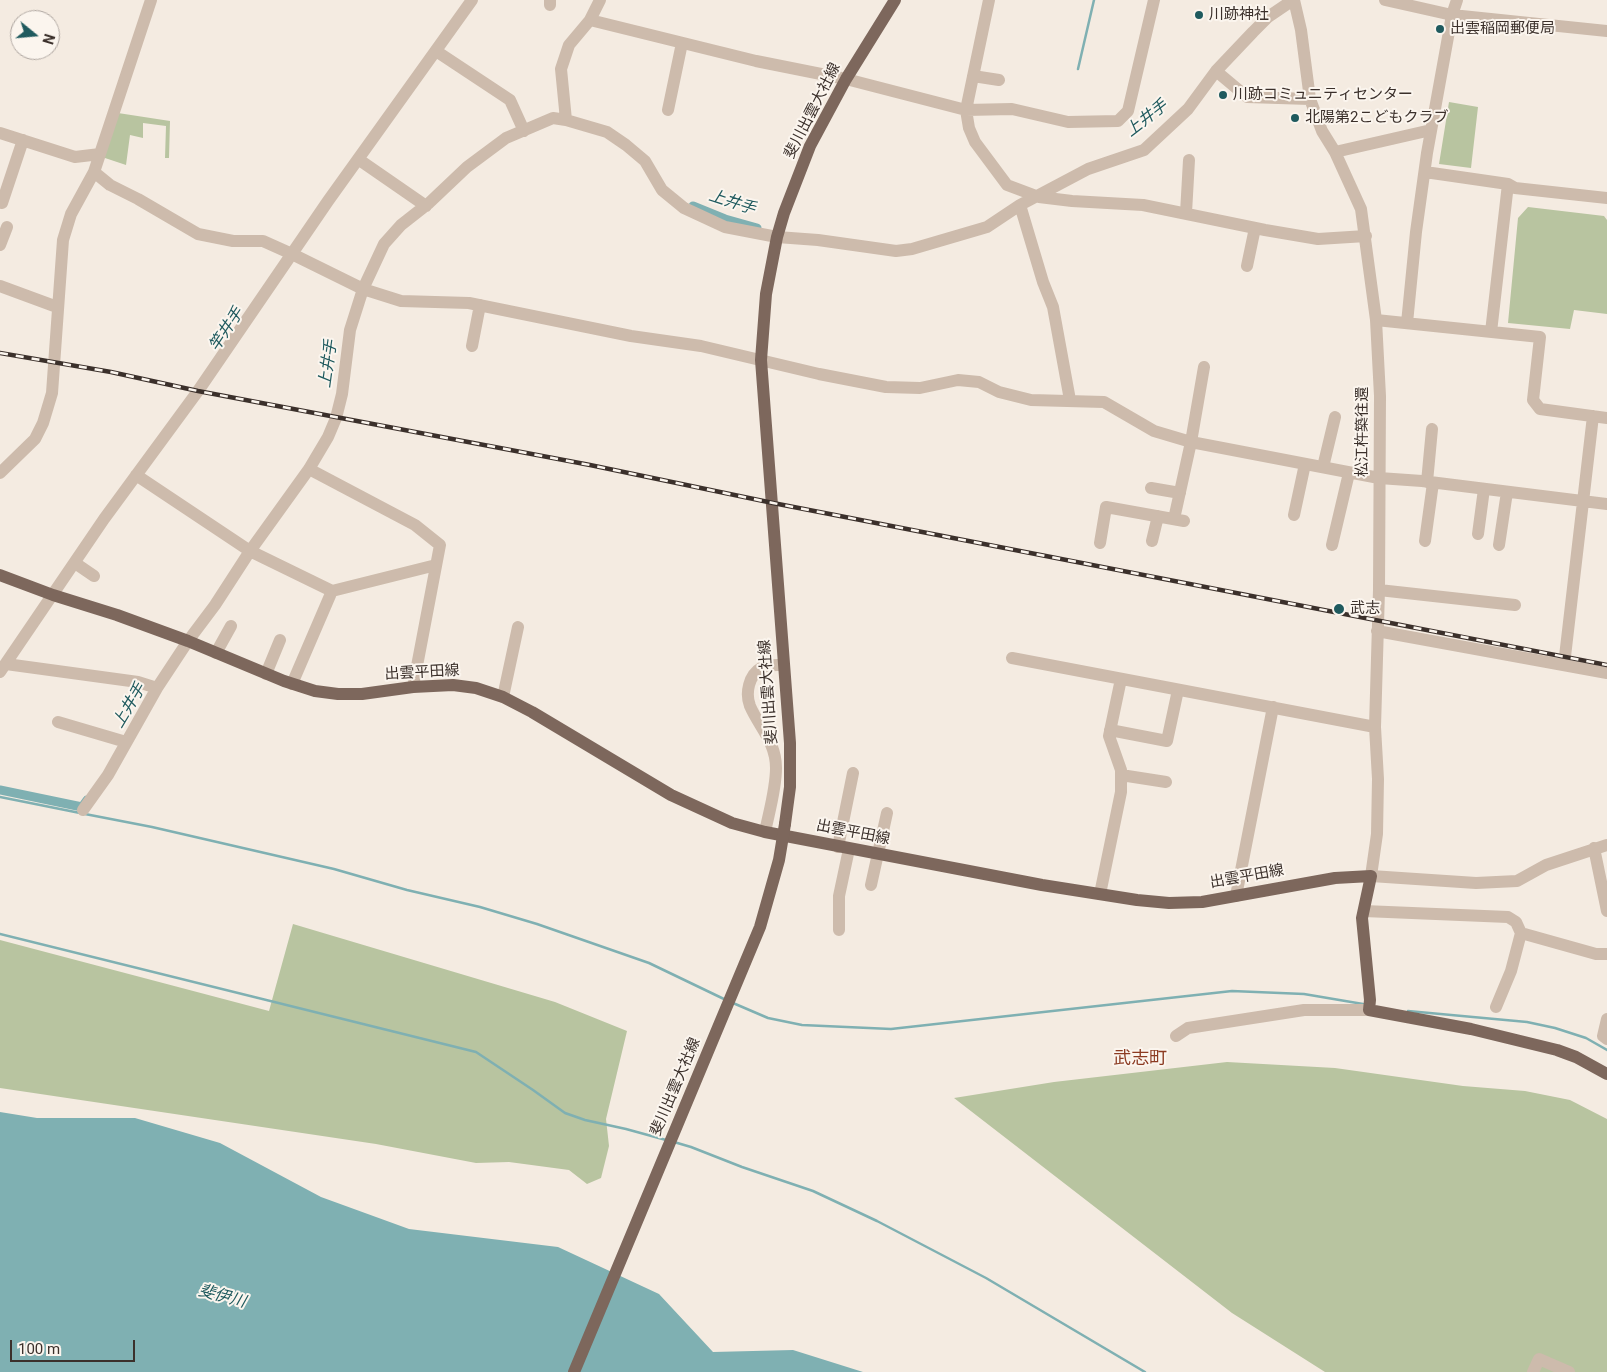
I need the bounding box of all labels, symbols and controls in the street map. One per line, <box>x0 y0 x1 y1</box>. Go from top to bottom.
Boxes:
place label: 川跡神社 <box>1209 6 1269 24</box>
marker: 川跡神社 <box>1193 9 1205 21</box>
north arrow <box>10 10 60 60</box>
place label: 出雲稲岡郵便局 <box>1450 20 1555 38</box>
marker: 出雲稲岡郵便局 <box>1434 23 1446 35</box>
text: N <box>39 32 57 46</box>
street label: 斐川出雲大社線 <box>781 60 845 162</box>
place label: 川跡コミュニティセンター <box>1233 86 1413 104</box>
marker: 川跡コミュニティセンター <box>1217 89 1229 101</box>
water label: 上井手 <box>1122 97 1172 141</box>
place label: 北陽第2こどもクラブ <box>1305 109 1448 127</box>
marker: 北陽第2こどもクラブ <box>1289 112 1301 124</box>
water label: 上井手 <box>706 186 758 220</box>
water label: 竿井手 <box>206 305 248 355</box>
water label: 上井手 <box>316 339 342 389</box>
street label: 松江杵築往還 <box>1354 387 1372 477</box>
place label: 武志 <box>1350 600 1380 618</box>
marker: 武志 <box>1332 602 1346 616</box>
street label: 斐川出雲大社線 <box>756 639 782 745</box>
street label: 出雲平田線 <box>384 662 460 684</box>
water label: 上井手 <box>109 680 151 732</box>
street label: 出雲平田線 <box>814 817 892 849</box>
street label: 出雲平田線 <box>1209 862 1285 892</box>
street label: 斐川出雲大社線 <box>647 1035 705 1139</box>
district label: 武志町 <box>1113 1048 1167 1070</box>
water label: 斐伊川 <box>196 1282 248 1312</box>
scale bar <box>12 1330 138 1362</box>
text: 100 m <box>18 1340 60 1358</box>

